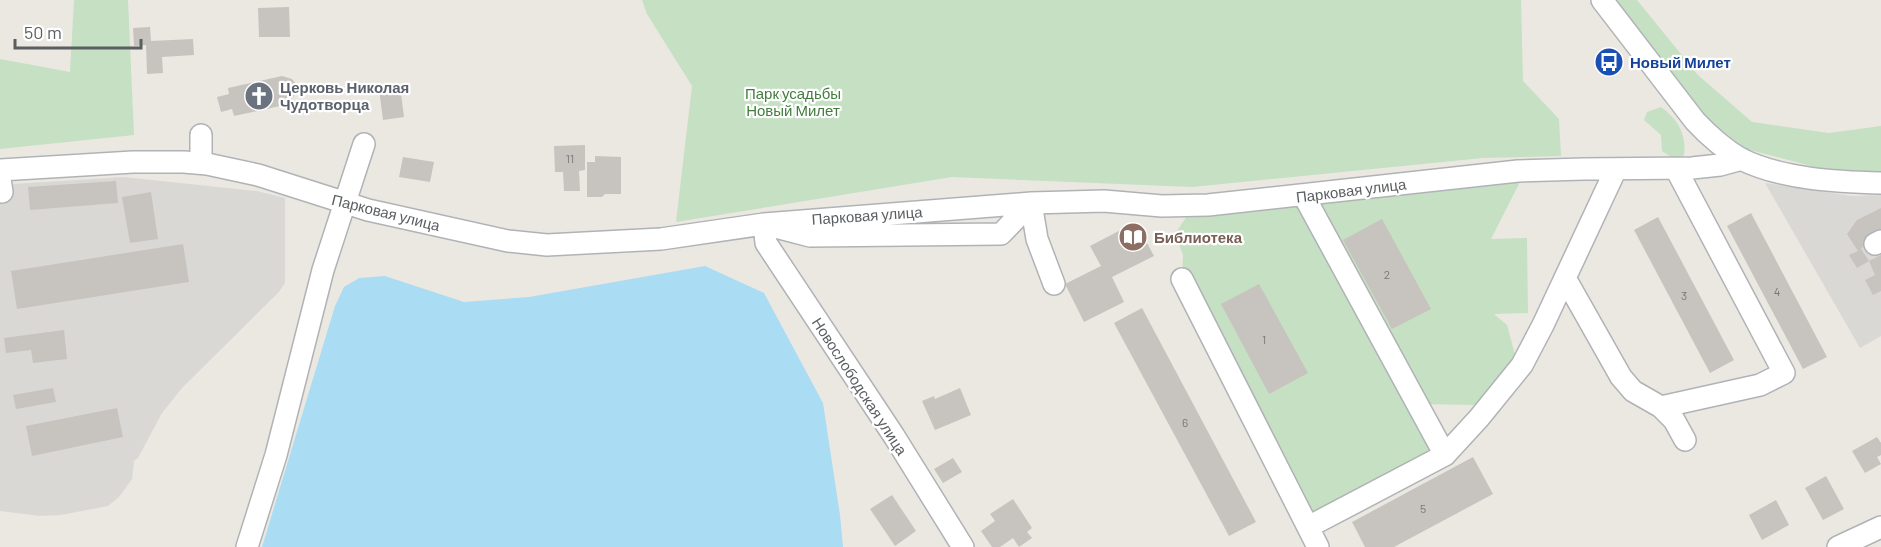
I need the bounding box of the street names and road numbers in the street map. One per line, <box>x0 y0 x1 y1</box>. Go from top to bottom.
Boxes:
street label: Парковая улица <box>1295 174 1408 206</box>
street label: Парковая улица <box>330 190 443 234</box>
street label: Парковая улица <box>811 202 924 228</box>
street label: Новослободская улица <box>809 314 912 459</box>

